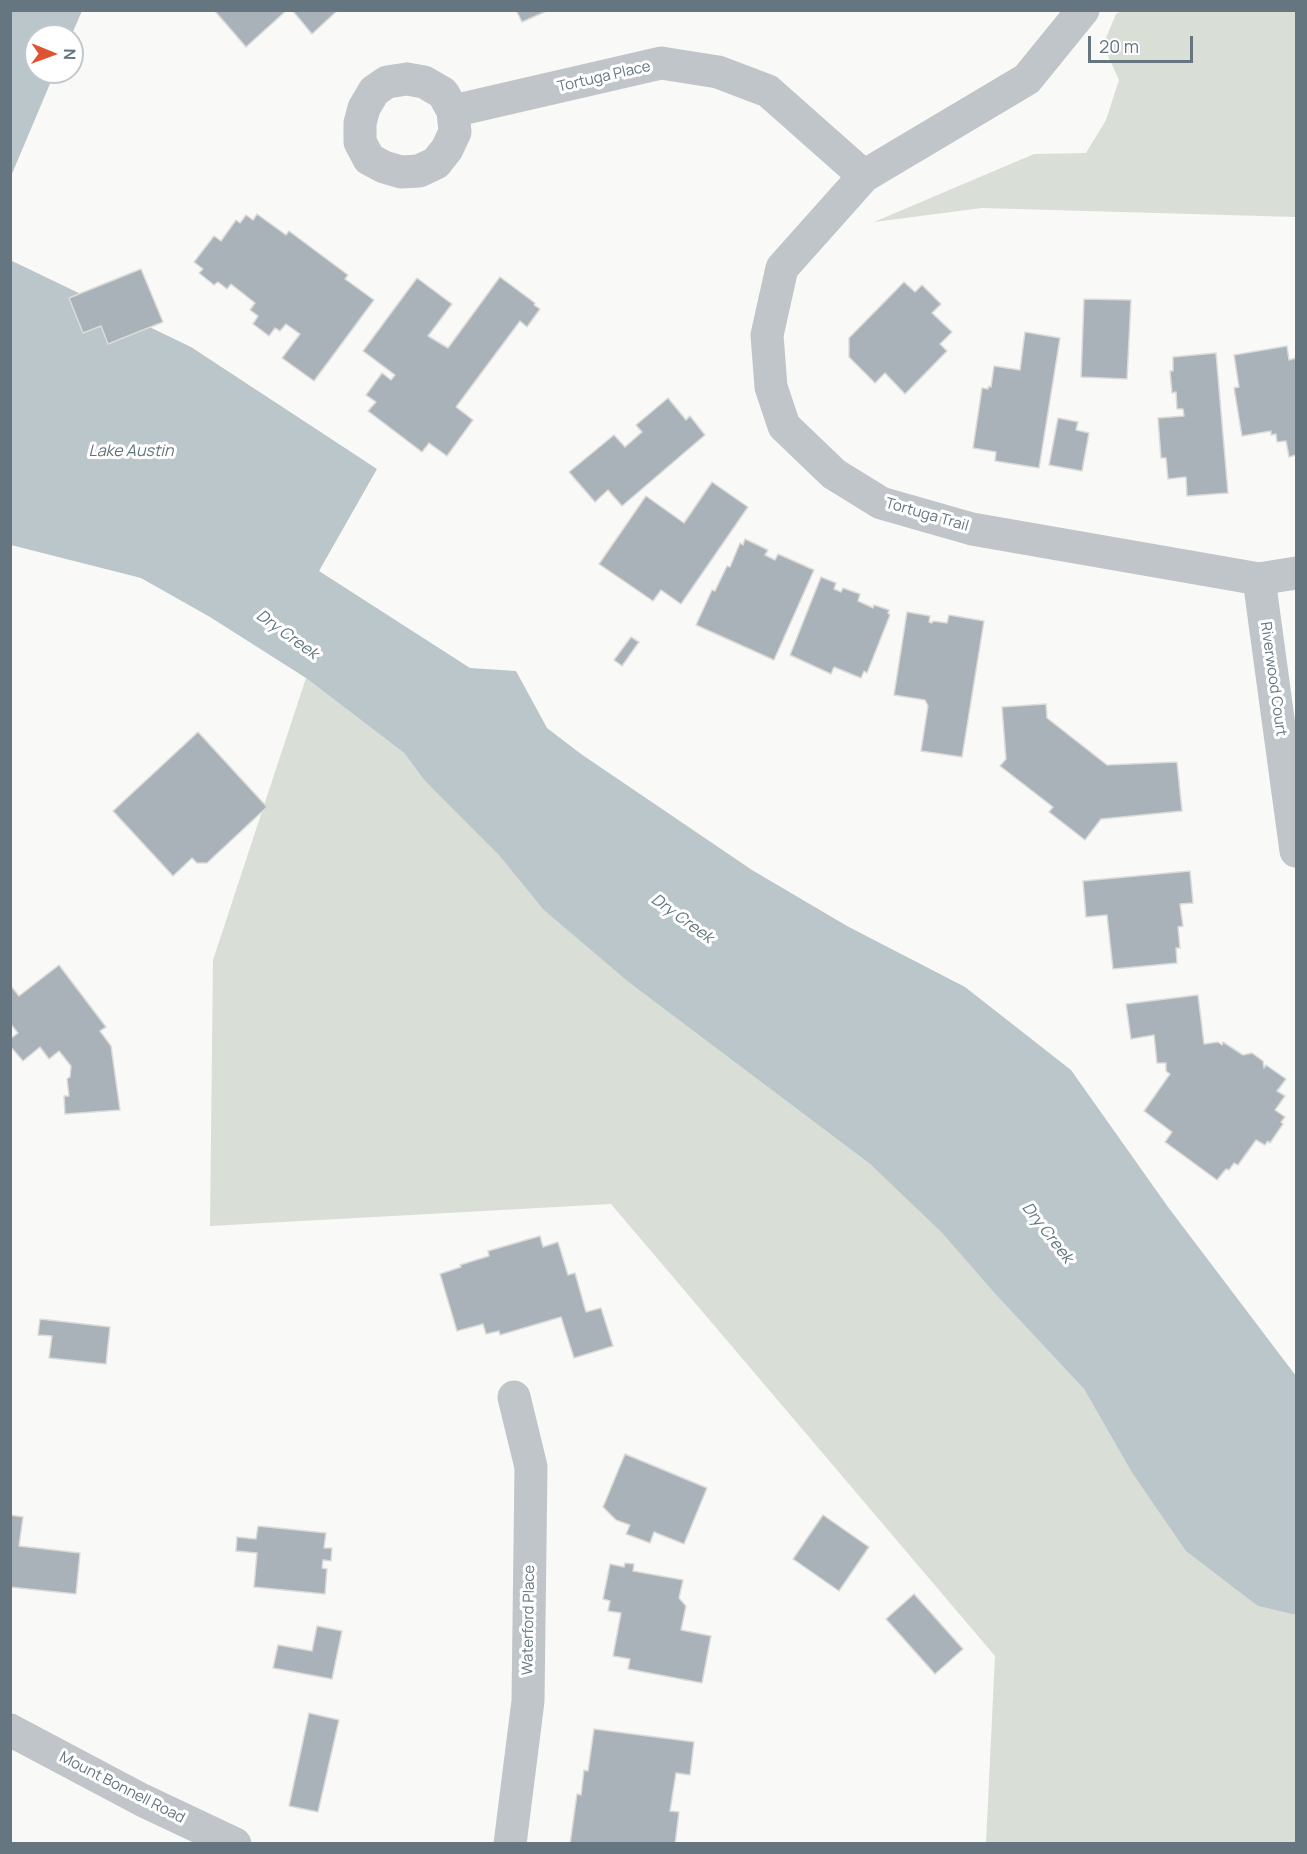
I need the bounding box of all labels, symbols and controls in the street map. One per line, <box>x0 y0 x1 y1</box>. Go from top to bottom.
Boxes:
north arrow <box>24 24 84 84</box>
scale bar <box>1091 24 1196 62</box>
text: 20 m <box>1099 34 1139 58</box>
text: N <box>59 48 81 60</box>
street label: Tortuga Place <box>556 58 652 96</box>
water label: Lake Austin <box>88 442 174 462</box>
street label: Tortuga Trail <box>883 495 971 535</box>
water label: Dry Creek <box>252 606 322 664</box>
street label: Riverwood Court <box>1256 621 1290 737</box>
water label: Dry Creek <box>647 890 717 948</box>
water label: Dry Creek <box>1017 1199 1077 1267</box>
street label: Waterford Place <box>519 1565 539 1675</box>
street label: Mount Bonnell Road <box>56 1749 188 1827</box>

